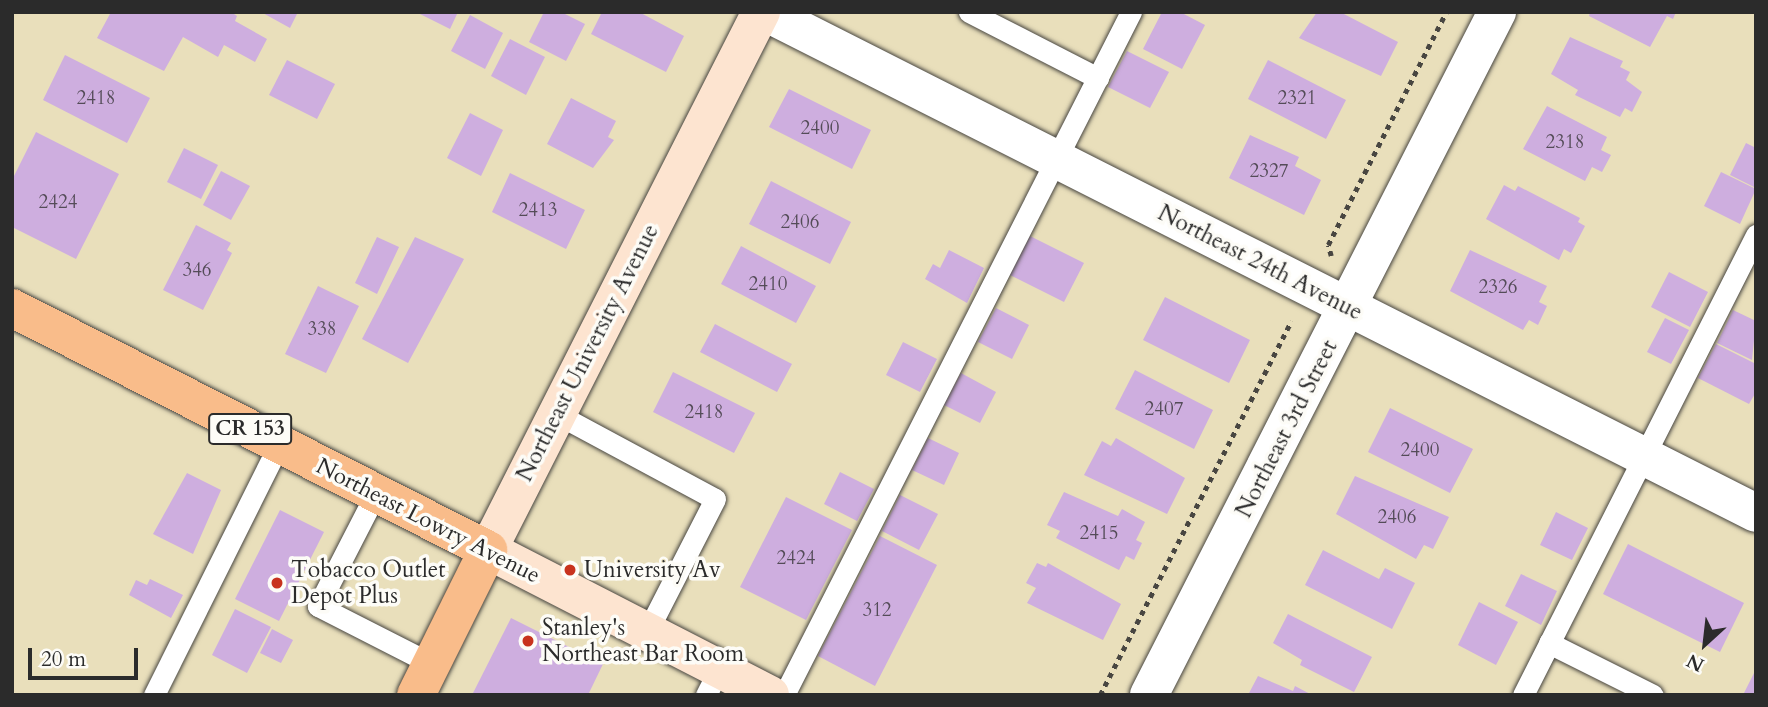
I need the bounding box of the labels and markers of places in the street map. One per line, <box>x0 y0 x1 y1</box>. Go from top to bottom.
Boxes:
place label: Tobacco Outlet Depot Plus <box>291 556 445 610</box>
place label: University Av <box>584 556 721 584</box>
marker: University Av <box>562 562 578 578</box>
marker: Tobacco Outlet Depot Plus <box>269 575 285 591</box>
place label: Stanley's Northeast Bar Room <box>542 614 744 668</box>
marker: Stanley's Northeast Bar Room <box>520 633 536 649</box>

